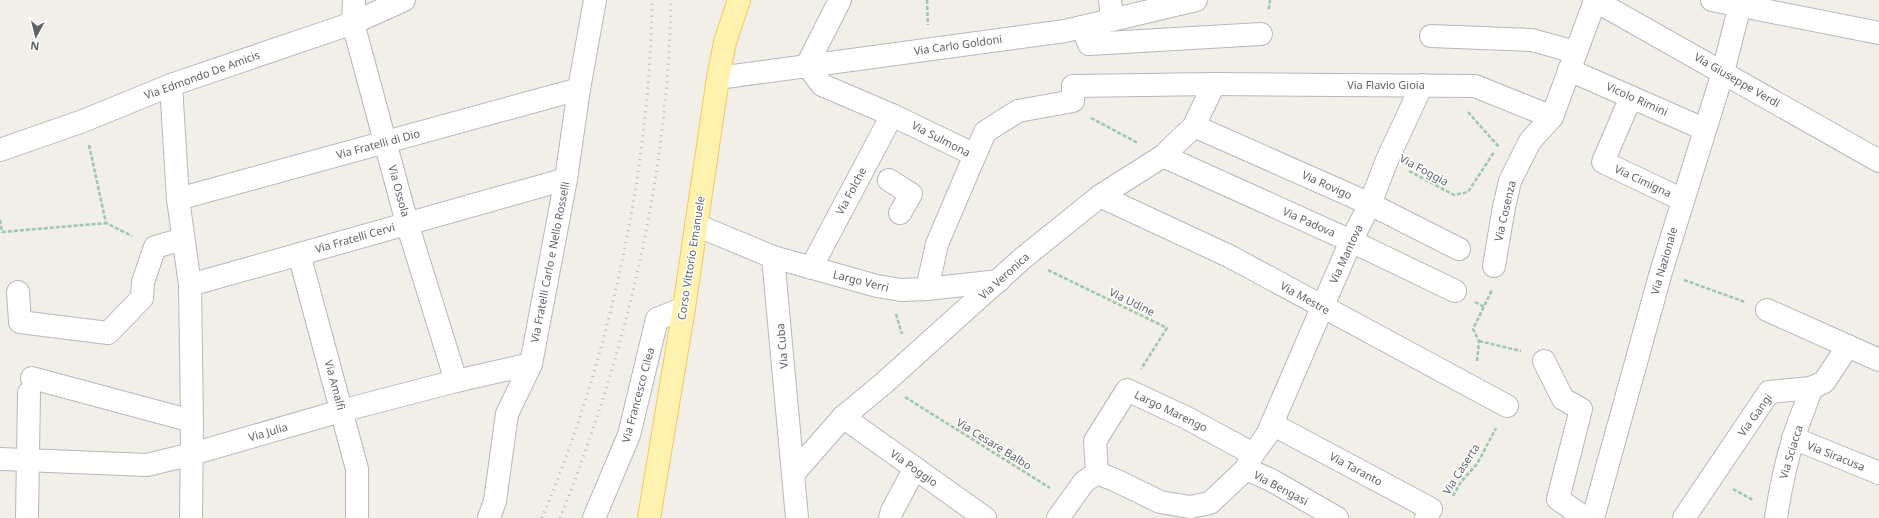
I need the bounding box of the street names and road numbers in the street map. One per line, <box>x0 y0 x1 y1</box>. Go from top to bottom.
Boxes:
street label: Via Carlo Goldoni <box>913 31 1003 58</box>
street label: Via Edmondo De Amicis <box>142 47 262 102</box>
street label: Via Giuseppe Verdi <box>1692 49 1783 110</box>
street label: Via Flavio Gioia <box>1347 77 1425 92</box>
street label: Vicolo Rimini <box>1604 78 1670 119</box>
street label: Via Sulmona <box>909 117 973 160</box>
street label: Via Fratelli di Dio <box>334 125 422 162</box>
street label: Via Foggia <box>1397 150 1451 189</box>
street label: Via Cimigna <box>1612 161 1674 200</box>
street label: Via Ossola <box>385 163 414 219</box>
street label: Via Folche <box>832 164 869 217</box>
street label: Via Rovigo <box>1300 167 1355 202</box>
street label: Via Cosenza <box>1490 179 1519 243</box>
street label: Via Fratelli Carlo e Nello Rosselli <box>527 180 572 344</box>
street label: Corso Vittorio Emanuele <box>673 195 708 321</box>
street label: Via Padova <box>1280 203 1338 240</box>
street label: Via Fratelli Cervi <box>313 219 397 256</box>
street label: Via Mantova <box>1325 222 1366 286</box>
street label: Via Nazionale <box>1647 225 1680 296</box>
street label: Via Veronica <box>975 249 1032 302</box>
street label: Largo Verri <box>832 266 891 295</box>
street label: Via Mestre <box>1278 278 1333 317</box>
street label: Via Udine <box>1107 284 1158 319</box>
street label: Via Cuba <box>772 323 791 369</box>
street label: Via Francesco Cilea <box>618 346 657 444</box>
street label: Via Amalfi <box>322 358 349 412</box>
street label: Largo Marengo <box>1132 386 1211 435</box>
street label: Via Gangi <box>1734 390 1775 439</box>
street label: Via Cesare Balbo <box>954 414 1035 473</box>
street label: Via Julia <box>247 419 289 444</box>
street label: Via Sciacca <box>1775 423 1806 481</box>
street label: Via Siracusa <box>1805 437 1867 474</box>
street label: Via Caserta <box>1439 440 1483 497</box>
street label: Via Poggio <box>888 446 941 490</box>
street label: Via Taranto <box>1327 448 1386 489</box>
street label: Via Bengasi <box>1251 467 1311 508</box>

